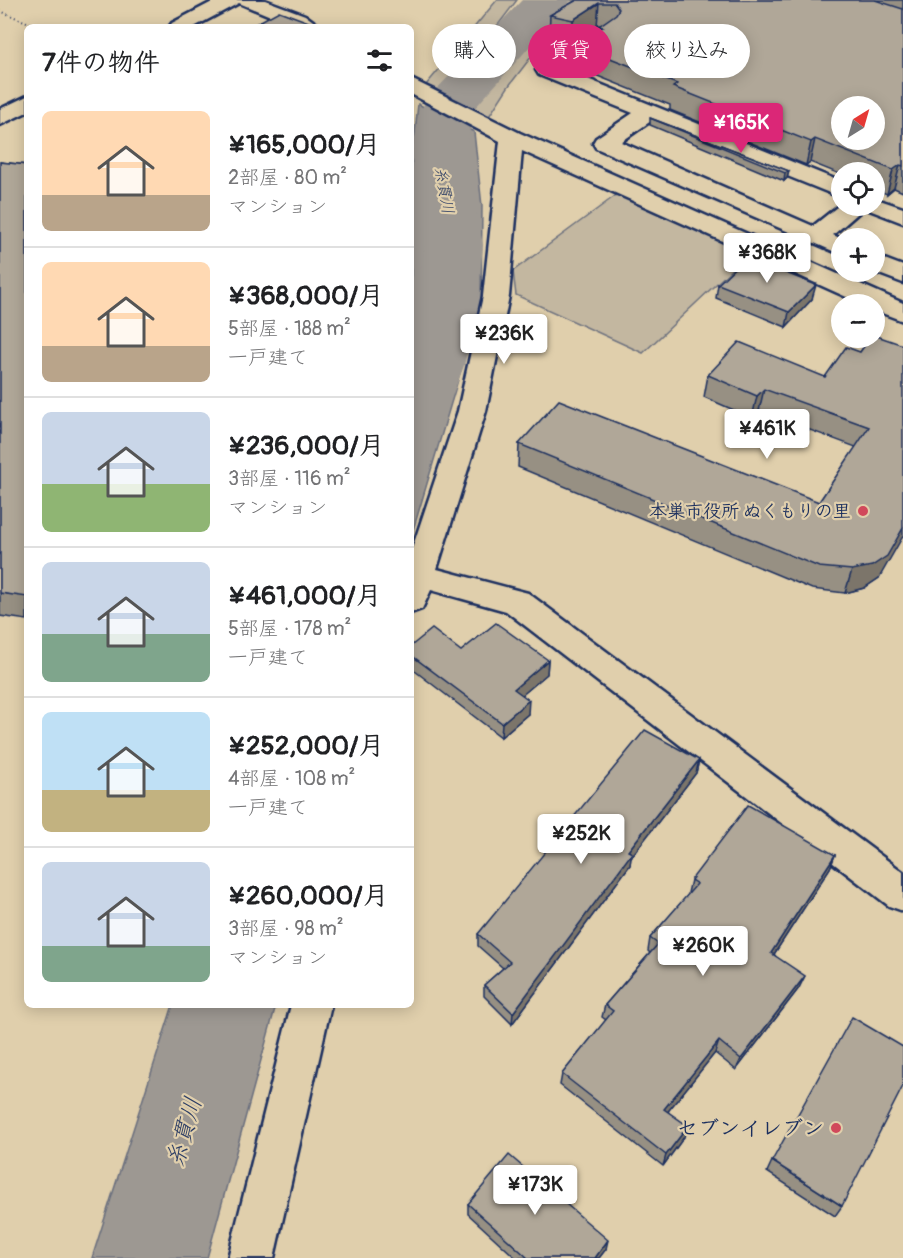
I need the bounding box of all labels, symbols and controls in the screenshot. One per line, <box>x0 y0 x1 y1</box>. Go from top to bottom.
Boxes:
chip: 購入 <box>432 24 516 78</box>
chip: 賃貸 <box>528 24 612 78</box>
chip: 絞り込み <box>624 24 750 78</box>
icon: filters <box>363 44 396 77</box>
text: 7件の物件 <box>42 47 160 79</box>
north arrow <box>831 96 885 150</box>
map controls <box>831 96 885 348</box>
pin: ¥165K <box>699 103 783 154</box>
text: ¥165K <box>713 110 769 135</box>
text: ¥165,000/月 <box>228 129 381 161</box>
icon: home <box>90 135 162 207</box>
button: locate <box>831 162 885 216</box>
text: 2部屋 · 80 m² <box>228 165 347 190</box>
water label: 糸貫川 <box>430 165 458 216</box>
text: マンション <box>228 194 327 219</box>
button: + <box>831 228 885 282</box>
pin: ¥368K <box>725 233 809 284</box>
text: ¥368K <box>738 240 796 265</box>
text: ¥368,000/月 <box>228 280 384 312</box>
icon: home <box>90 286 162 358</box>
button: − <box>831 294 885 348</box>
pin: ¥236K <box>462 314 546 365</box>
text: 5部屋 · 188 m² <box>228 316 351 341</box>
text: ¥236K <box>474 321 534 346</box>
text: 一戸建て <box>228 345 308 370</box>
pin: ¥461K <box>725 409 809 460</box>
text: ¥461K <box>739 416 796 441</box>
text: ¥236,000/月 <box>228 430 385 462</box>
icon: home <box>90 436 162 508</box>
text: 3部屋 · 116 m² <box>228 466 351 491</box>
text: マンション <box>228 495 327 520</box>
place label: 本巣市役所 ぬくもりの里 <box>649 500 851 523</box>
marker: 本巣市役所 ぬくもりの里 <box>856 504 870 518</box>
text: ¥461,000/月 <box>228 580 382 612</box>
icon: home <box>90 586 162 658</box>
text: 5部屋 · 178 m² <box>228 616 351 641</box>
text: 一戸建て <box>228 645 308 670</box>
text: ¥252,000/月 <box>228 730 384 762</box>
icon: home <box>90 736 162 808</box>
text: 4部屋 · 108 m² <box>228 766 355 791</box>
text: 一戸建て <box>228 795 308 820</box>
pin: ¥252K <box>539 814 623 865</box>
text: ¥252K <box>551 821 611 846</box>
text: ¥260,000/月 <box>228 880 389 912</box>
icon: home <box>90 886 162 958</box>
text: 3部屋 · 98 m² <box>228 916 344 941</box>
pin: ¥260K <box>661 926 745 977</box>
text: ¥260K <box>672 933 734 958</box>
text: マンション <box>228 945 327 970</box>
water label: 糸貫川 <box>161 1094 208 1171</box>
place label: セブンイレブン <box>677 1115 824 1142</box>
marker: セブンイレブン <box>829 1121 843 1135</box>
pin: ¥173K <box>493 1165 577 1216</box>
text: ¥173K <box>507 1172 563 1197</box>

